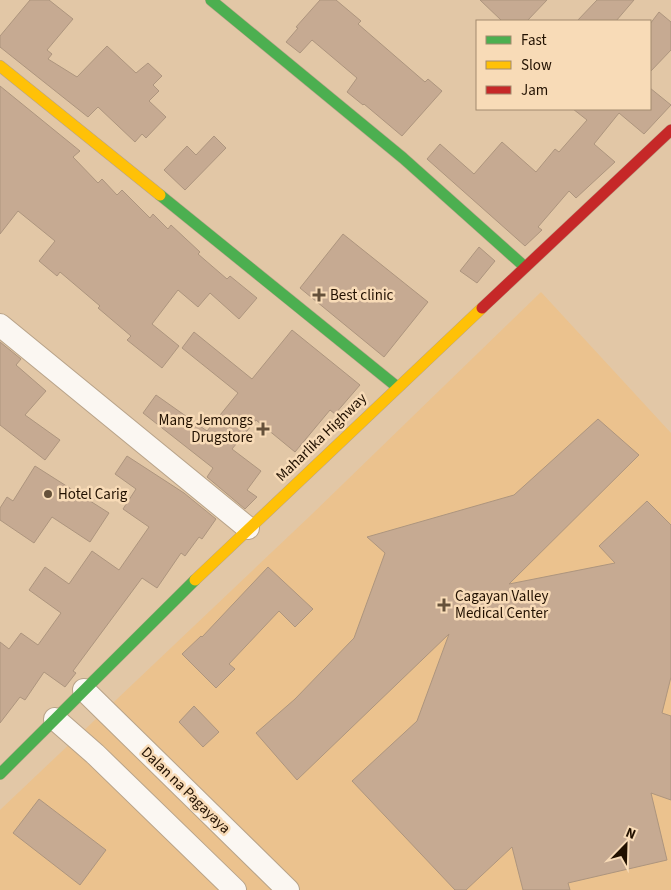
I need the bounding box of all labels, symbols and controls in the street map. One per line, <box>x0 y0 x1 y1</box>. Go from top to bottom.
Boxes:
legend <box>476 20 651 110</box>
text: Fast <box>521 30 547 51</box>
text: Slow <box>521 55 552 76</box>
text: Jam <box>521 80 548 101</box>
place label: Best clinic <box>330 285 394 306</box>
marker: Best clinic <box>312 288 326 302</box>
street label: Maharlika Highway <box>271 388 371 486</box>
place label: Mang Jemongs Drugstore <box>159 410 253 448</box>
marker: Mang Jemongs Drugstore <box>257 423 269 435</box>
place label: Hotel Carig <box>58 484 128 505</box>
marker: Hotel Carig <box>42 488 54 500</box>
place label: Cagayan Valley Medical Center <box>455 586 549 624</box>
marker: Cagayan Valley Medical Center <box>437 598 451 612</box>
street label: Dalan na Pagayaya <box>136 742 235 839</box>
north arrow <box>601 820 651 870</box>
text: N <box>622 823 639 845</box>

